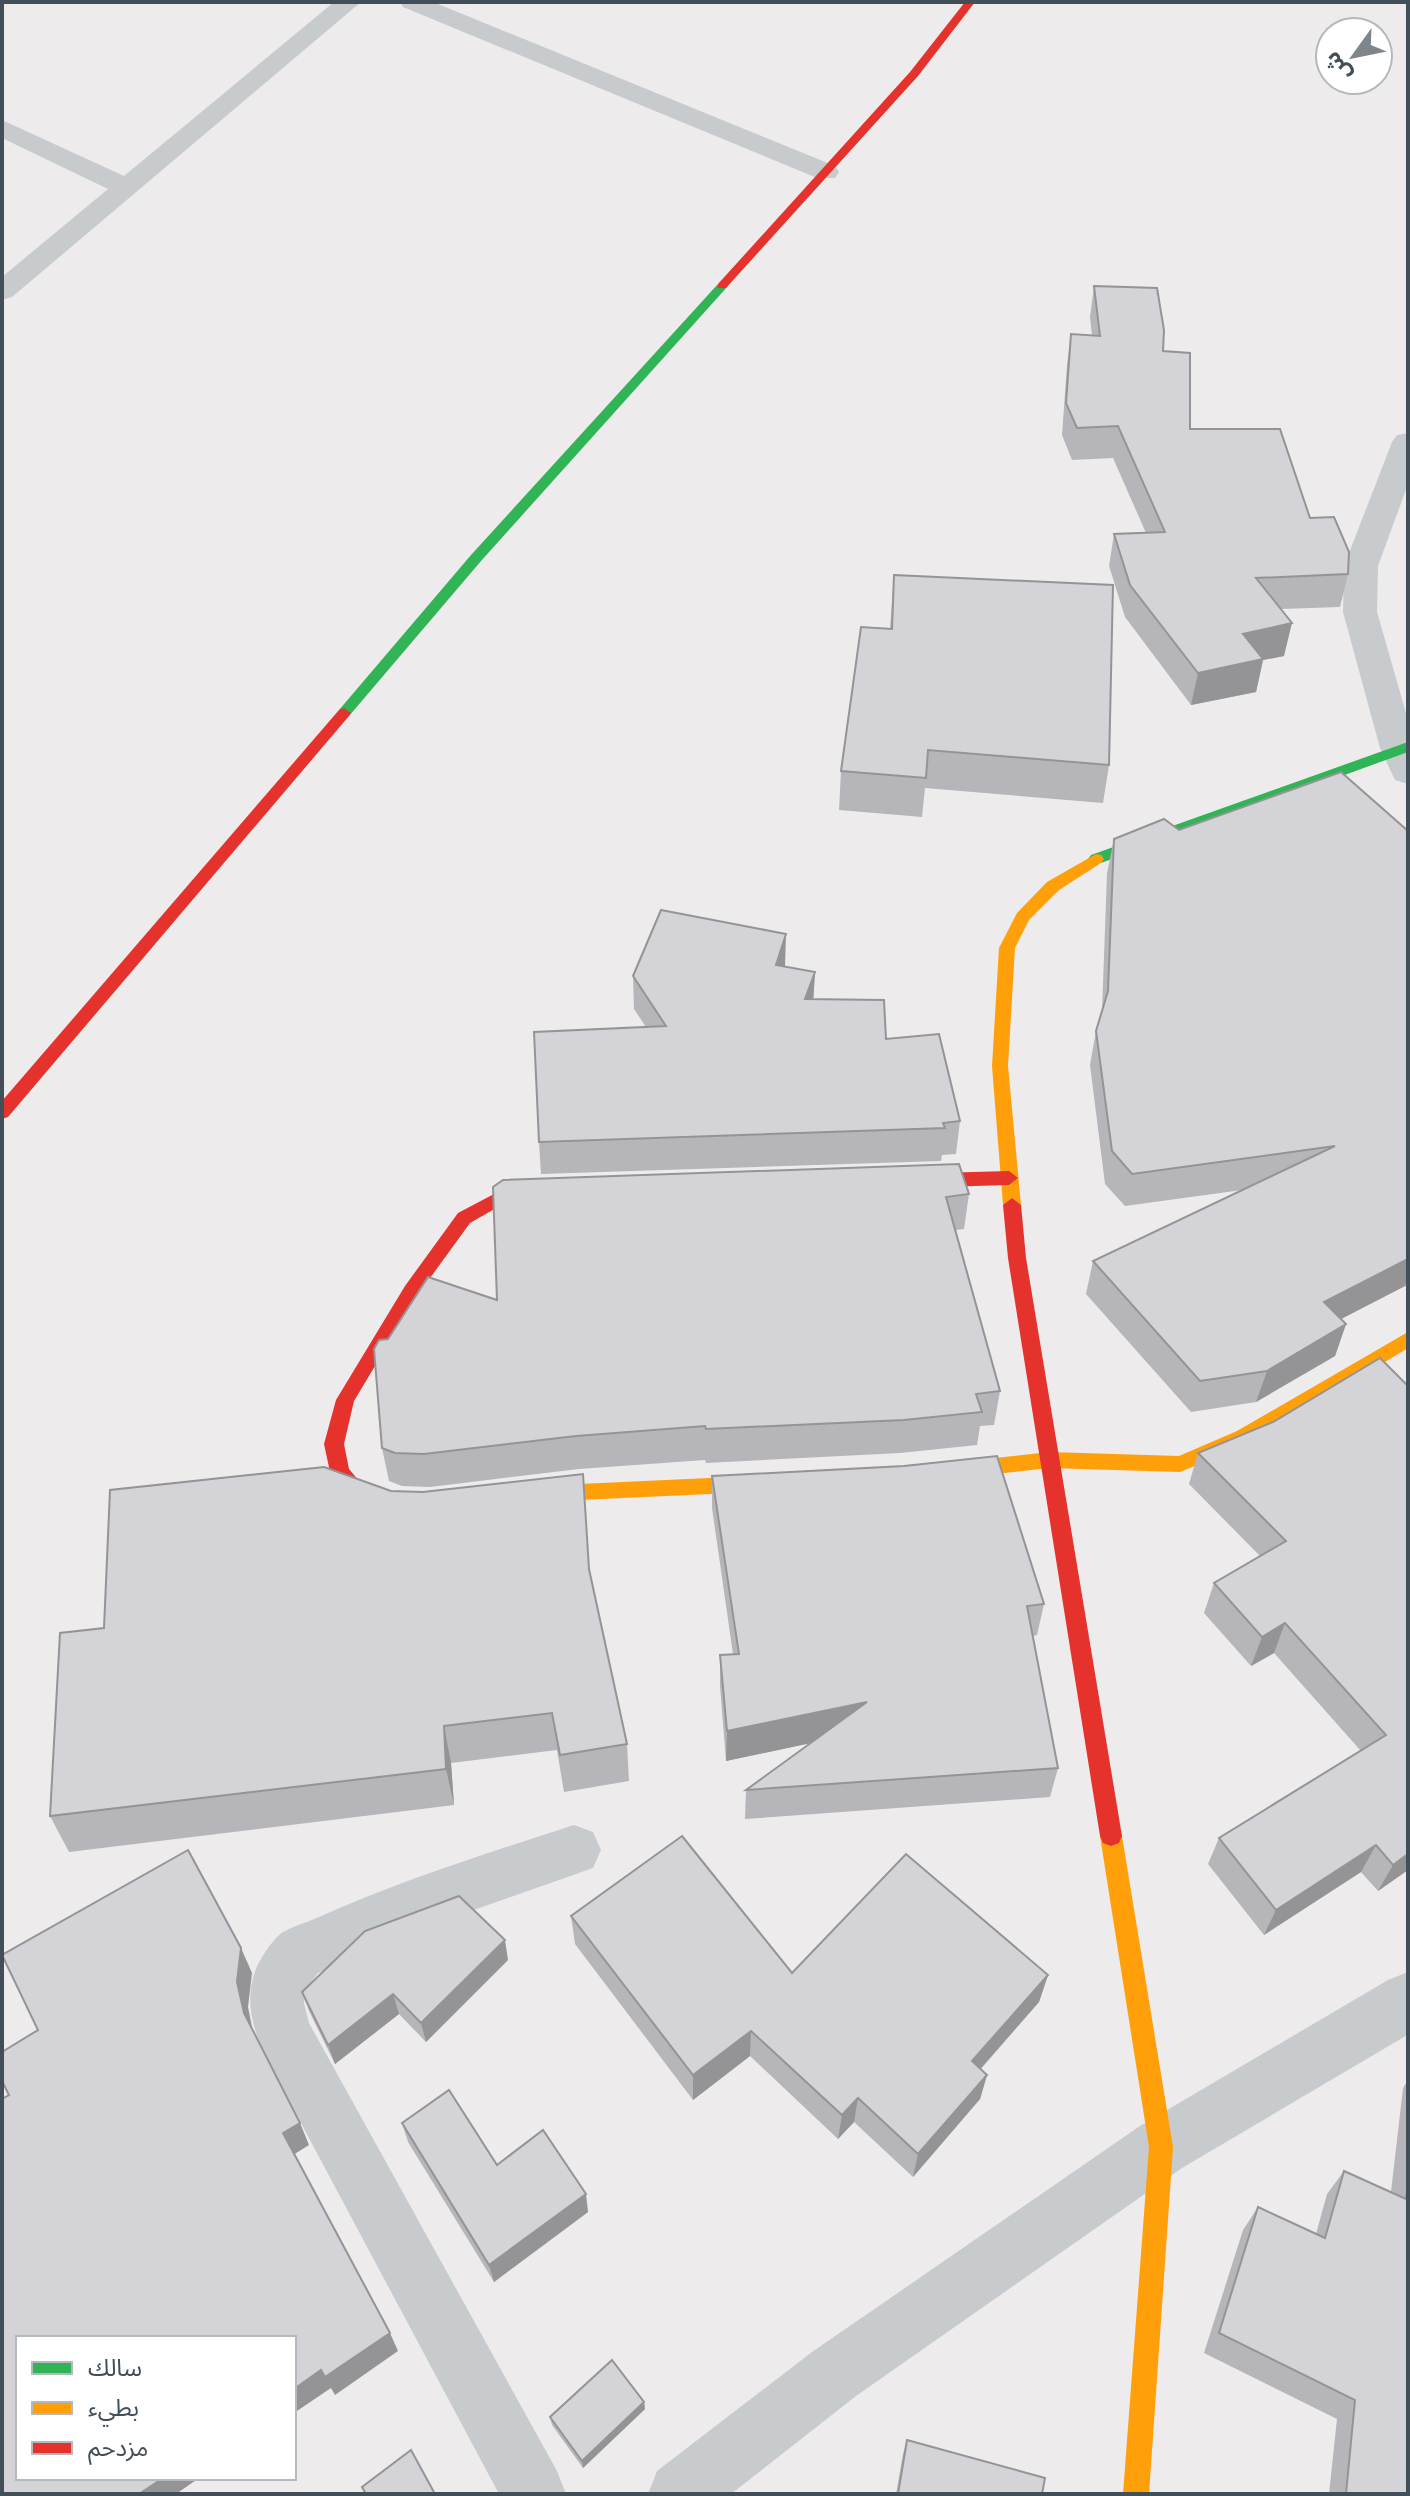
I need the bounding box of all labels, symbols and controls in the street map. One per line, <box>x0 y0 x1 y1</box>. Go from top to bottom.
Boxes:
north arrow <box>1314 16 1394 96</box>
text: ش <box>1318 47 1356 87</box>
legend <box>16 2336 296 2480</box>
text: سالك <box>88 2353 142 2381</box>
text: بطيء <box>88 2393 139 2427</box>
text: مزدحم <box>88 2433 148 2465</box>

